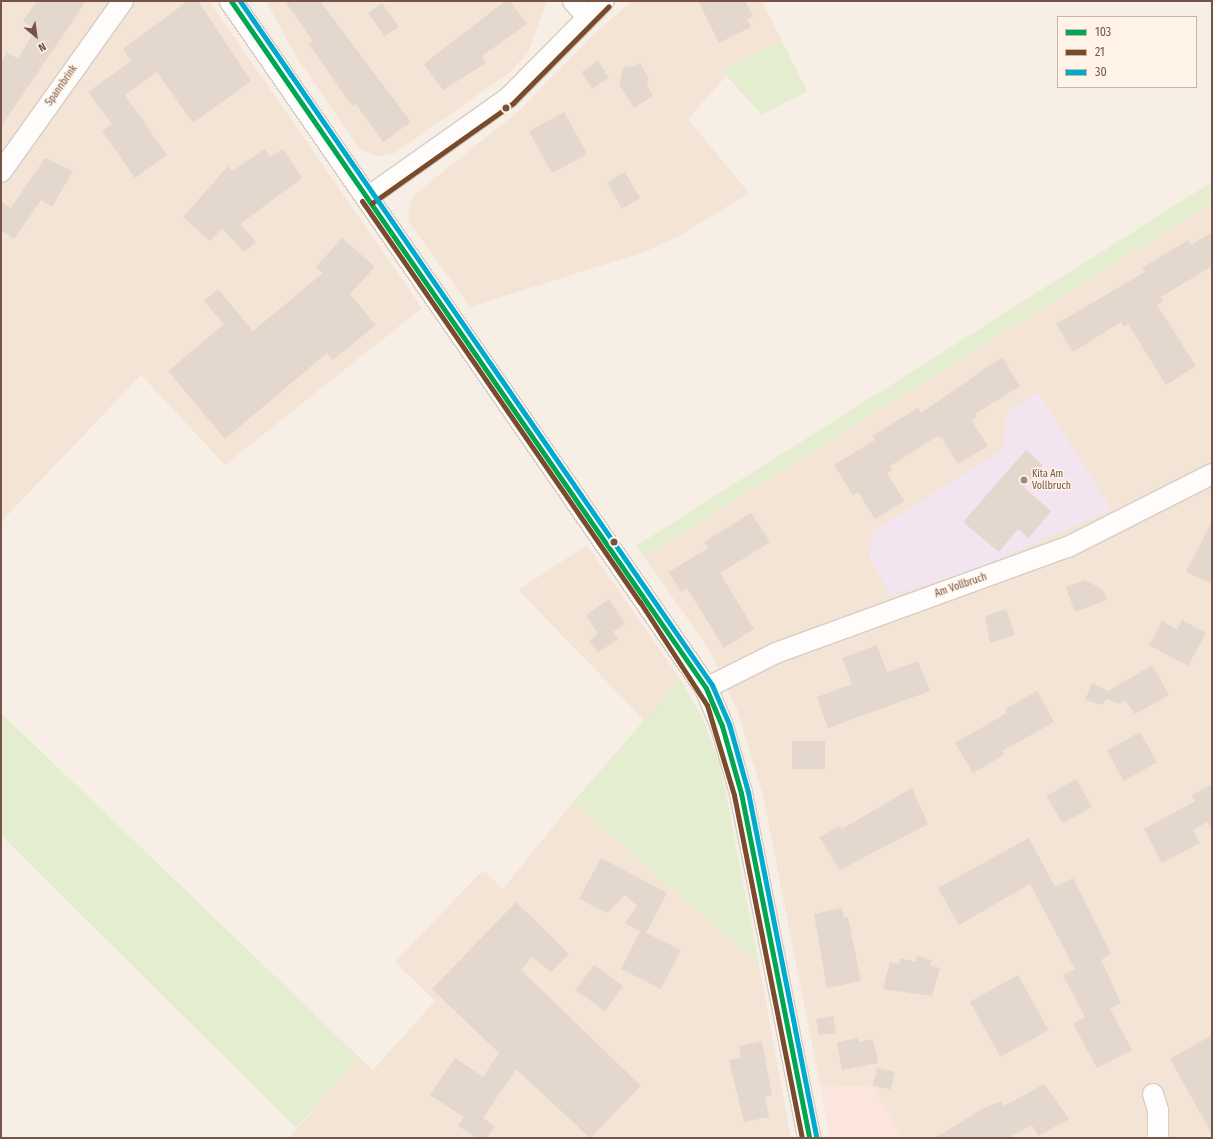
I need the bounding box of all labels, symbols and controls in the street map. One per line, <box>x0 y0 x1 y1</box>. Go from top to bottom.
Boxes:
north arrow <box>16 16 56 56</box>
legend <box>1057 16 1197 88</box>
text: 103 <box>1095 25 1111 39</box>
text: N <box>36 40 48 54</box>
text: 21 <box>1095 45 1105 59</box>
street label: Spannbrink <box>44 63 80 109</box>
text: 30 <box>1095 65 1107 79</box>
unlabelled marker <box>501 103 511 113</box>
place label: Kita Am Vollbruch <box>1032 468 1071 492</box>
marker: Kita Am Vollbruch <box>1019 475 1029 485</box>
unlabelled marker <box>609 537 619 547</box>
street label: Am Vollbruch <box>933 571 989 601</box>

